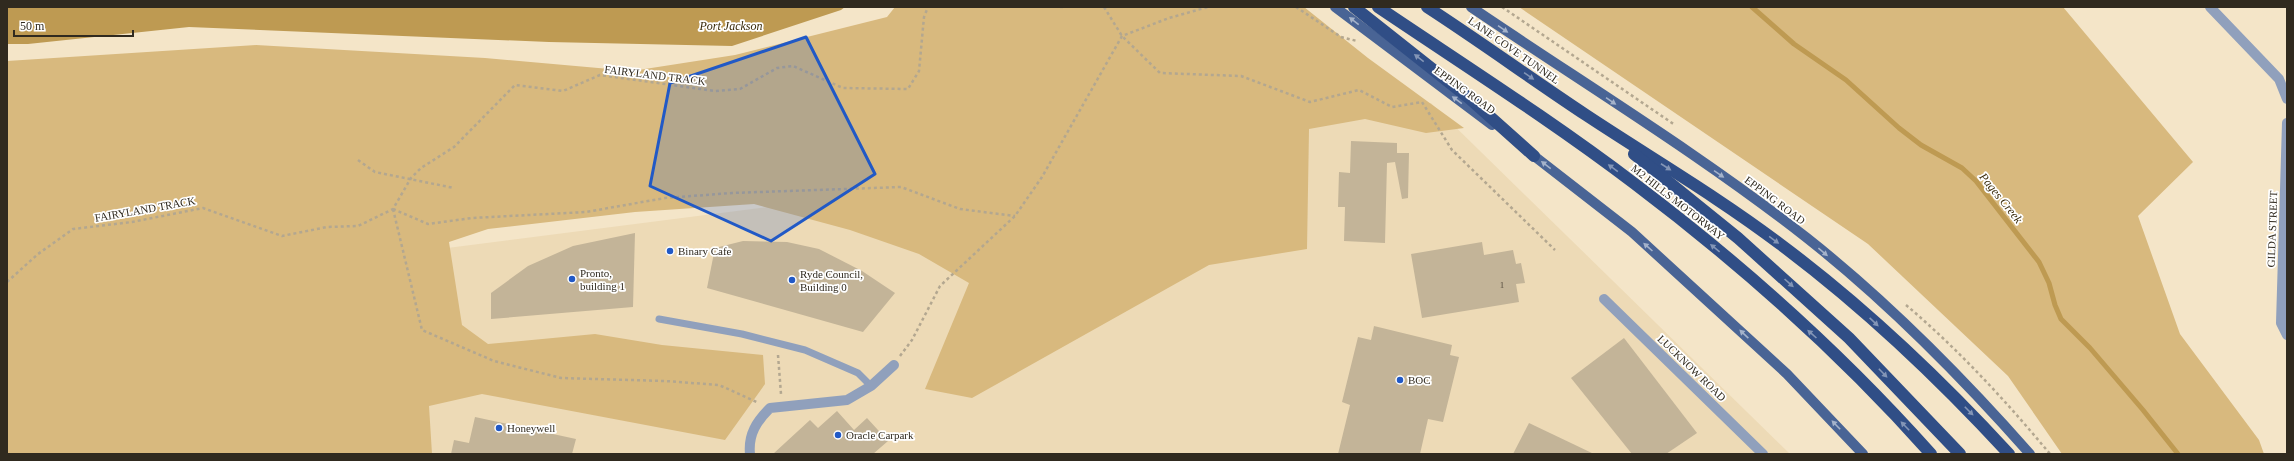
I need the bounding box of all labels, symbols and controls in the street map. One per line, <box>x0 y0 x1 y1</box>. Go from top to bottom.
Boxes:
scale bar <box>14 12 133 38</box>
street label: LANE COVE TUNNEL <box>1466 14 1562 86</box>
one-way arrow <box>1348 17 1359 26</box>
text: 50 m <box>20 19 45 33</box>
water label: Port Jackson <box>699 19 762 33</box>
one-way arrow <box>1498 25 1508 33</box>
one-way arrow <box>1413 54 1424 63</box>
street label: FAIRYLAND TRACK <box>604 63 706 87</box>
street label: EPPING ROAD <box>1432 64 1498 116</box>
one-way arrow <box>1524 72 1534 80</box>
one-way arrow <box>1452 95 1463 104</box>
one-way arrow <box>1606 97 1616 105</box>
one-way arrow <box>1541 161 1552 170</box>
street label: M2 HILLS MOTORWAY <box>1629 162 1727 242</box>
one-way arrow <box>1661 163 1672 171</box>
one-way arrow <box>1608 164 1618 172</box>
water label: Pages Creek <box>1976 169 2026 226</box>
one-way arrow <box>1714 170 1724 178</box>
street label: EPPING ROAD <box>1742 173 1808 227</box>
street label: GILDA STREET <box>2265 190 2279 268</box>
street label: FAIRYLAND TRACK <box>94 194 196 224</box>
one-way arrow <box>1769 236 1779 244</box>
one-way arrow <box>1643 242 1653 251</box>
one-way arrow <box>1710 244 1720 253</box>
place label: Binary Cafe <box>678 245 732 257</box>
marker: Binary Cafe <box>665 246 675 256</box>
one-way arrow <box>1817 247 1828 256</box>
place label: Pronto, building 1 <box>580 267 625 292</box>
place label: Ryde Council, Building 0 <box>800 268 863 293</box>
marker: Pronto, building 1 <box>567 274 577 284</box>
marker: Ryde Council, Building 0 <box>787 275 797 285</box>
one-way arrow <box>1785 278 1794 287</box>
house number: 1 <box>1500 280 1504 290</box>
one-way arrow <box>1870 317 1879 326</box>
one-way arrow <box>1738 330 1749 339</box>
one-way arrow <box>1807 330 1817 339</box>
street label: LUCKNOW ROAD <box>1655 332 1729 404</box>
one-way arrow <box>1878 368 1888 378</box>
place label: BOC <box>1408 374 1431 386</box>
marker: BOC <box>1395 375 1405 385</box>
one-way arrow <box>1964 406 1974 416</box>
one-way arrow <box>1831 420 1841 430</box>
one-way arrow <box>1900 421 1910 431</box>
place label: Honeywell <box>507 422 555 434</box>
marker: Honeywell <box>494 423 504 433</box>
place label: Oracle Carpark <box>846 429 914 441</box>
marker: Oracle Carpark <box>833 430 843 440</box>

